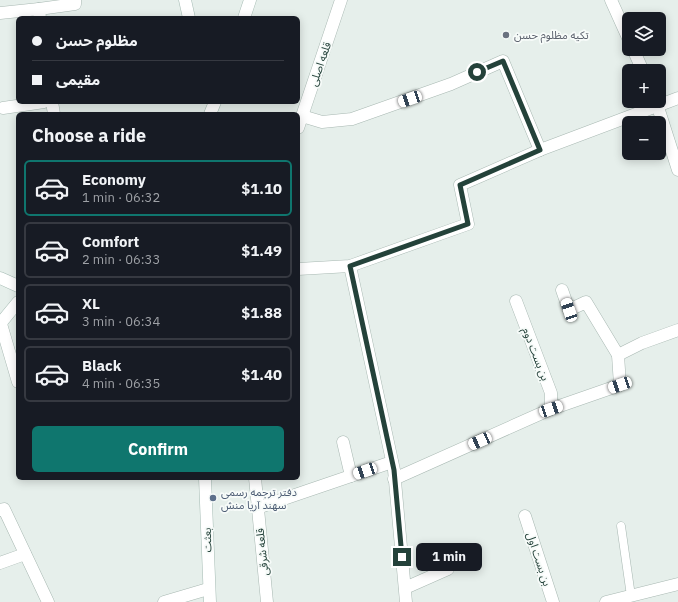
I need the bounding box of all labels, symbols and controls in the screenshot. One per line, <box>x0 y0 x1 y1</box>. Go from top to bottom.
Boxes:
map controls <box>622 12 666 160</box>
button: layers <box>622 12 666 56</box>
place label: تکیه مظلوم حسن <box>514 28 589 43</box>
marker: تکیه مظلوم حسن <box>501 30 511 40</box>
text: مظلوم حسن <box>56 31 138 50</box>
street label: قلعه اصلی <box>306 40 334 88</box>
route start <box>468 63 486 81</box>
button: + <box>622 64 666 108</box>
text: مقیمی <box>56 70 100 89</box>
car <box>397 89 423 109</box>
button: − <box>622 116 666 160</box>
text: Choose a ride <box>32 124 146 147</box>
icon: car <box>34 170 70 206</box>
text: Economy <box>82 170 146 189</box>
text: $1.10 <box>241 179 282 198</box>
text: 1 min · 06:32 <box>82 189 160 206</box>
icon: car <box>34 232 70 268</box>
text: Comfort <box>82 232 139 251</box>
text: $1.49 <box>241 241 282 260</box>
text: 2 min · 06:33 <box>82 251 160 268</box>
icon: car <box>34 294 70 330</box>
text: XL <box>82 294 100 313</box>
car <box>559 297 579 323</box>
text: $1.88 <box>241 303 282 322</box>
text: 3 min · 06:34 <box>82 313 160 330</box>
street label: بن بست دوم <box>518 325 553 383</box>
icon: car <box>34 356 70 392</box>
text: Black <box>82 356 122 375</box>
text: $1.40 <box>241 365 282 384</box>
text: 4 min · 06:35 <box>82 375 160 392</box>
car <box>607 375 633 395</box>
car <box>538 399 564 419</box>
button: Confirm <box>32 426 284 472</box>
car <box>467 431 493 451</box>
car <box>352 461 378 481</box>
place label: دفتر ترجمه رسمی سهند آریا منش <box>221 485 297 512</box>
marker: دفتر ترجمه رسمی سهند آریا منش <box>208 493 218 503</box>
street label: بعثت <box>200 527 214 553</box>
street label: قلعه شرقی <box>253 528 271 576</box>
street label: بن بست اول <box>524 530 554 588</box>
callout: 1 min <box>416 543 482 571</box>
route end <box>393 548 411 566</box>
text: 1 min <box>432 548 466 565</box>

